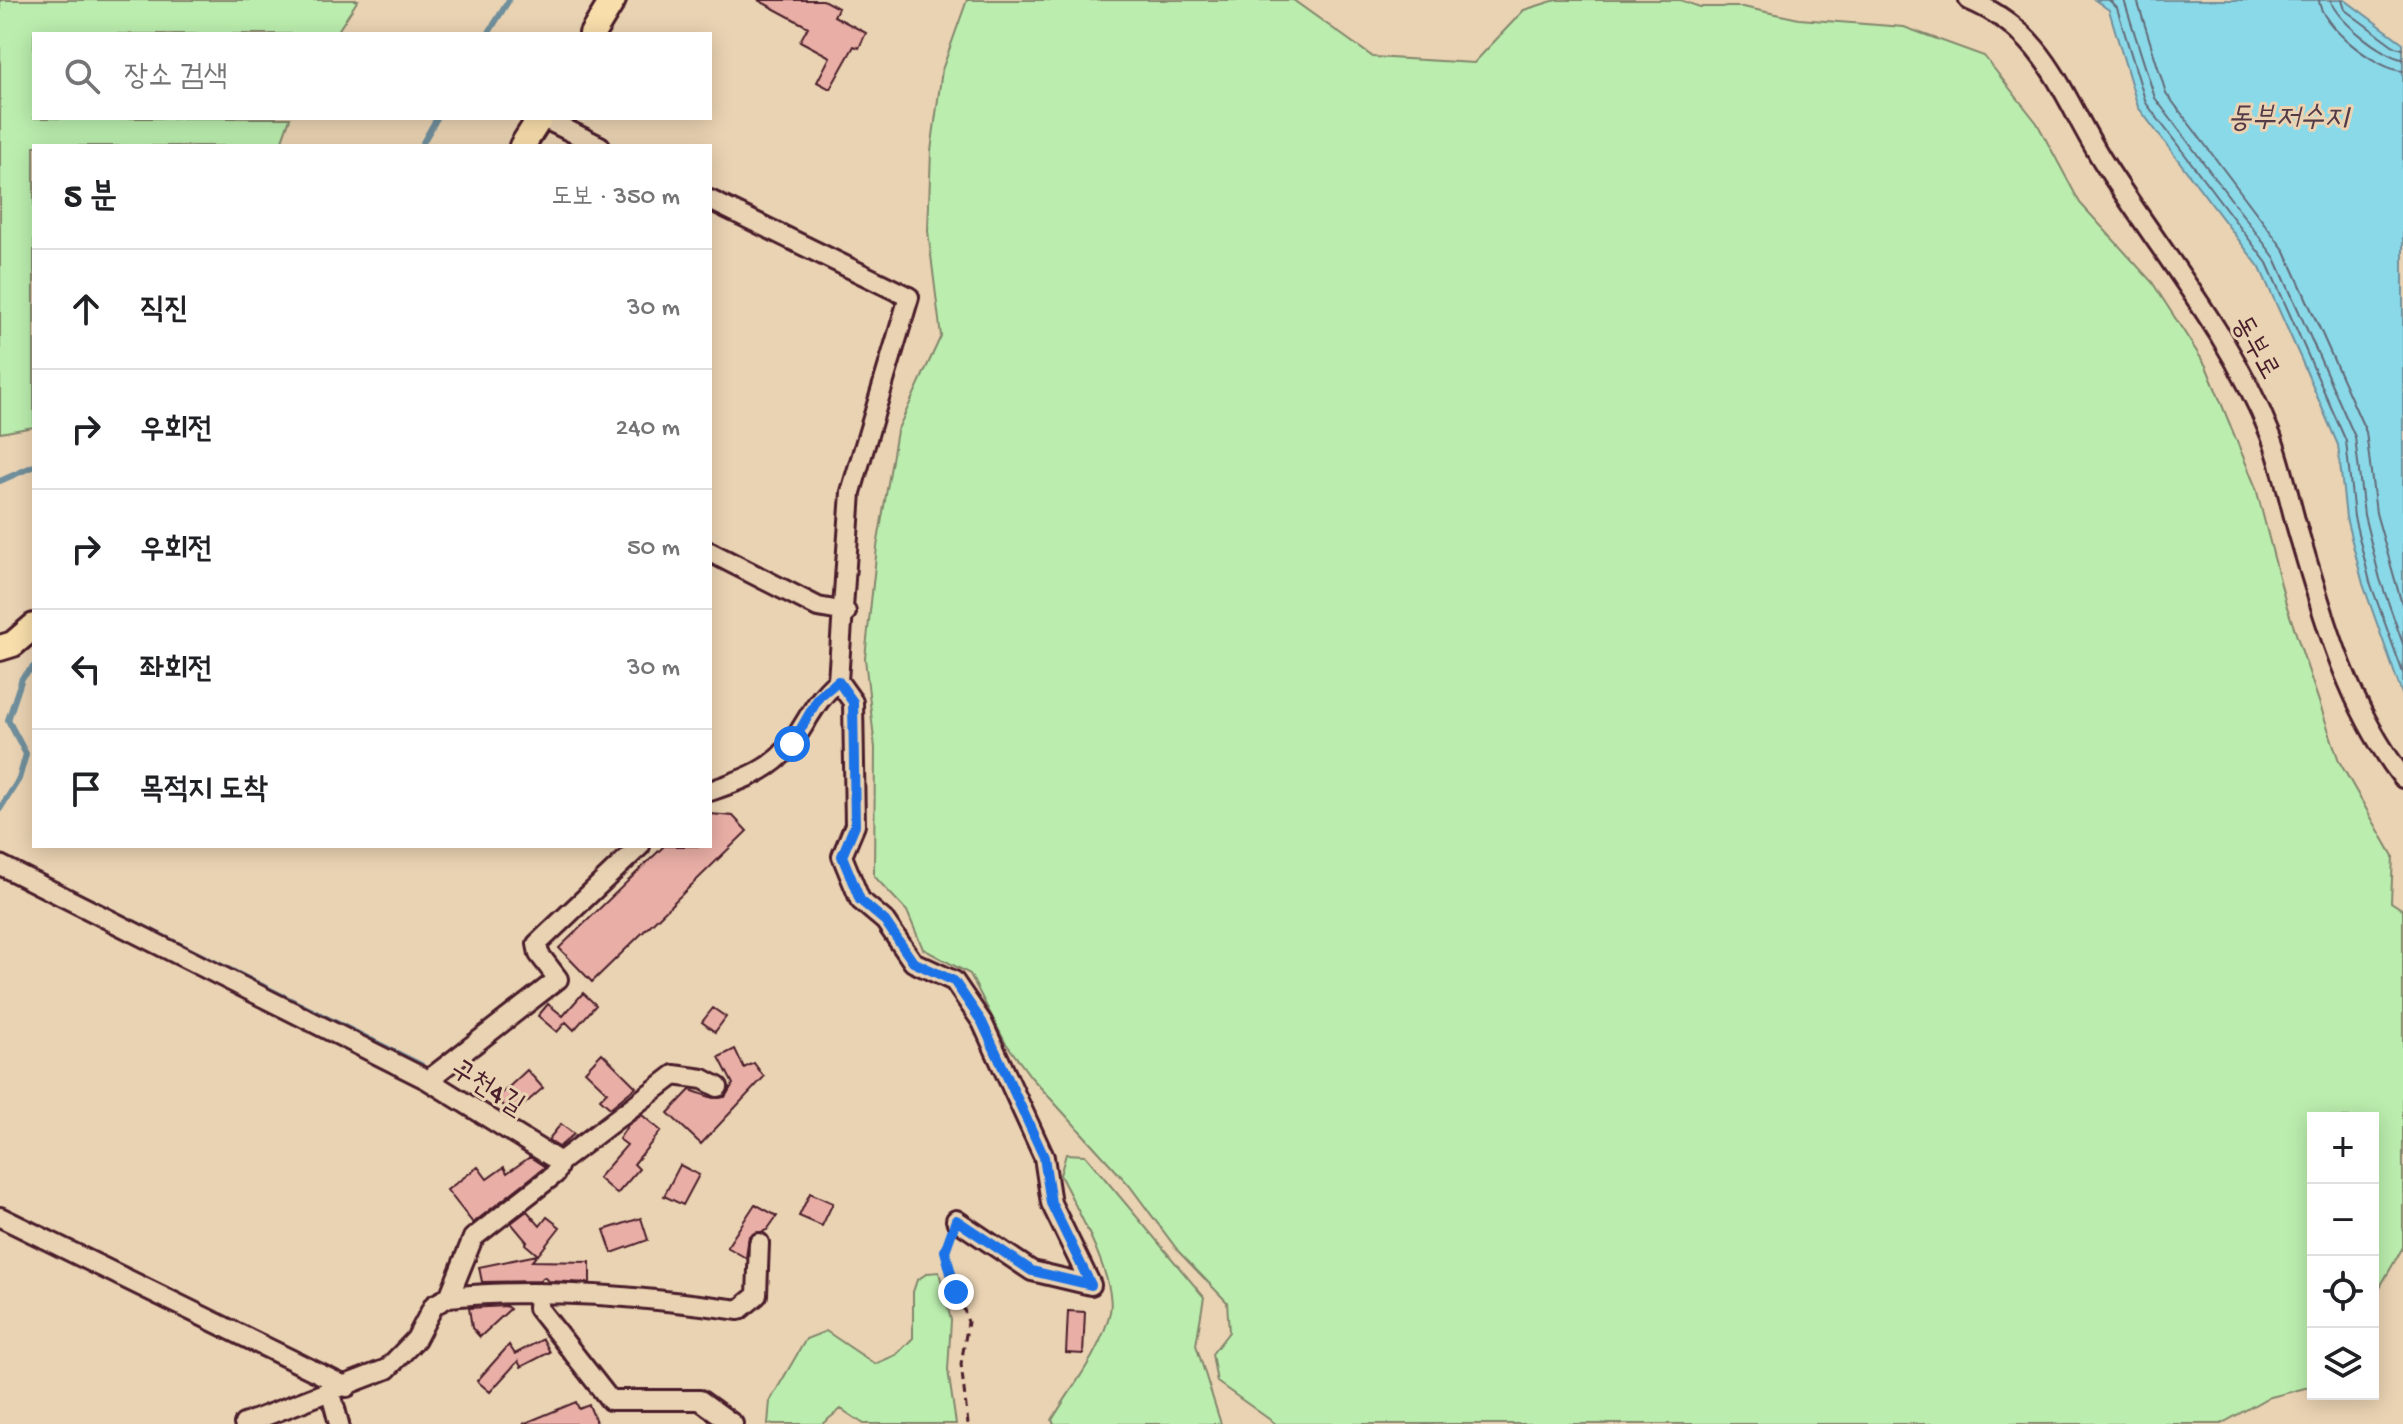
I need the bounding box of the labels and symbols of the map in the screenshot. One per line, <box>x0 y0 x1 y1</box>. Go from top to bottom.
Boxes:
water label: 동부저수지 <box>2228 103 2351 138</box>
street label: 동부로 <box>2223 311 2285 386</box>
route start <box>774 726 810 762</box>
street label: 구천4길 <box>444 1053 530 1124</box>
route end <box>938 1274 974 1310</box>

